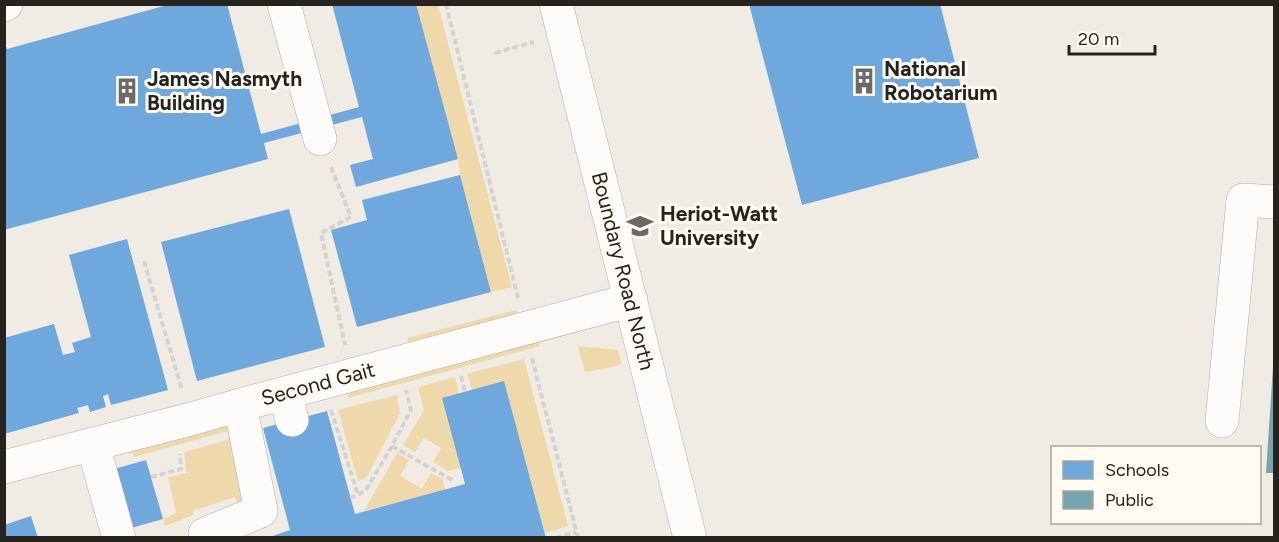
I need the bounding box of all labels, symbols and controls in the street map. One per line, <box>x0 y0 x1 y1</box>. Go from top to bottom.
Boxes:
scale bar <box>1069 18 1154 56</box>
text: 20 m <box>1078 28 1119 50</box>
place label: National Robotarium <box>884 56 998 105</box>
place label: James Nasmyth Building <box>147 66 302 115</box>
building icon: National Robotarium <box>849 66 879 96</box>
building icon: James Nasmyth Building <box>112 76 142 106</box>
street label: Boundary Road North <box>587 169 660 373</box>
place label: Heriot-Watt University <box>660 201 778 250</box>
school or university icon: Heriot-Watt University <box>625 211 655 241</box>
street label: Second Gait <box>258 356 377 411</box>
legend <box>1051 446 1261 524</box>
text: Schools <box>1105 459 1169 481</box>
text: Public <box>1105 489 1154 511</box>

